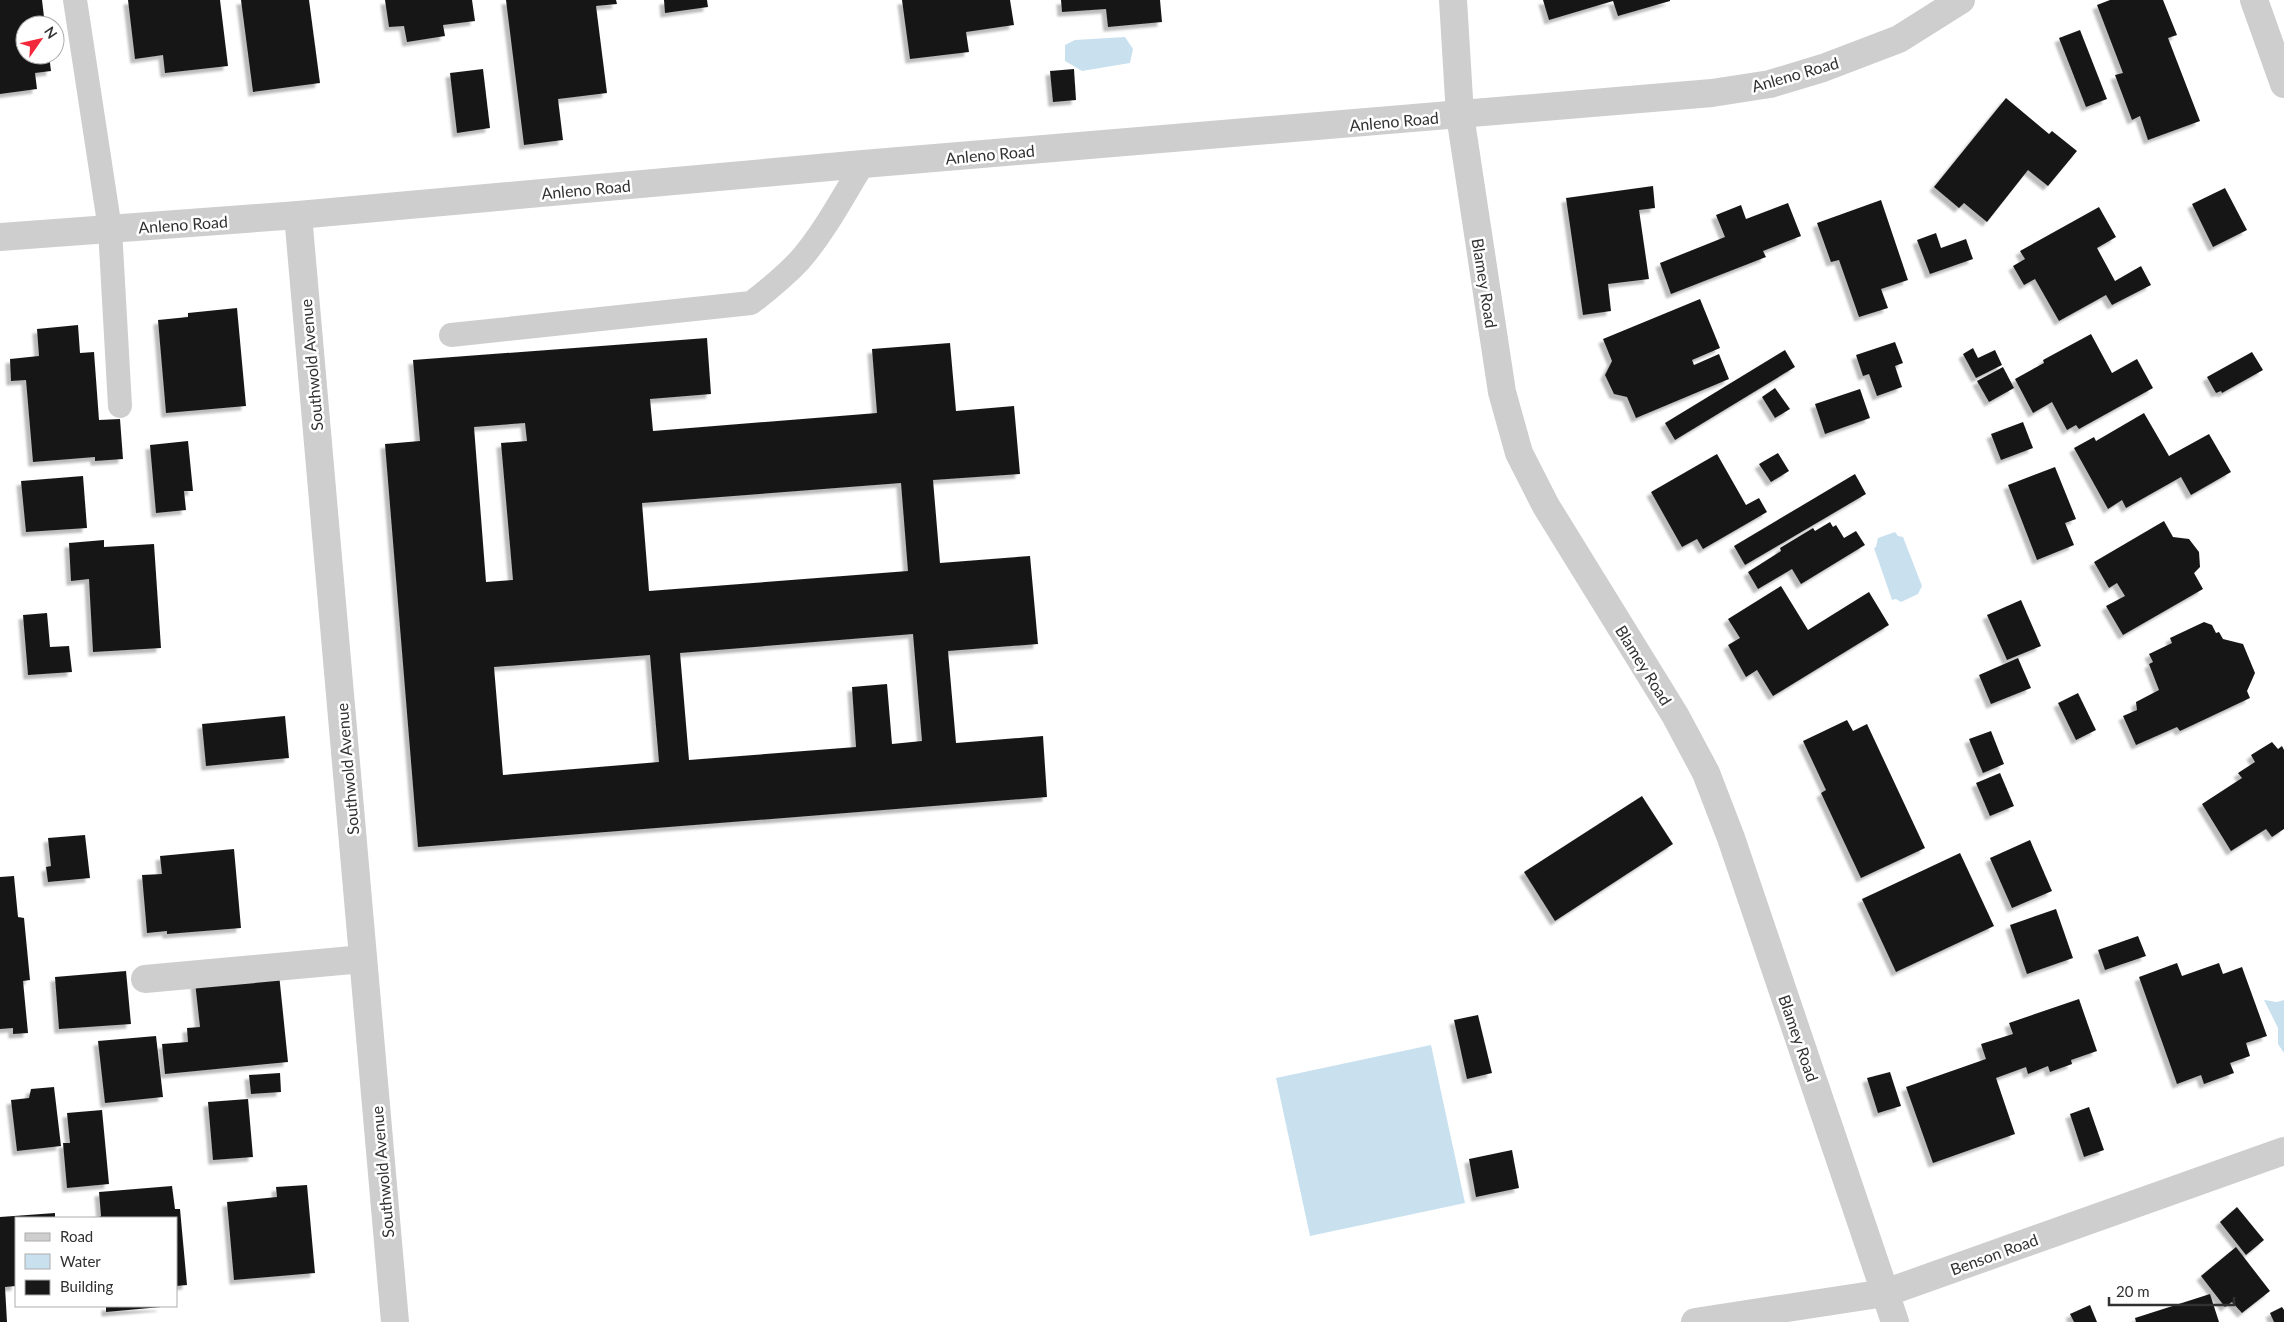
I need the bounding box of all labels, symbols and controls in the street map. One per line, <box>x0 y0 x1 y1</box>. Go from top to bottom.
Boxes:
north arrow <box>15 15 65 65</box>
text: N <box>41 23 61 42</box>
street label: Anleno Road <box>1749 53 1841 95</box>
street label: Anleno Road <box>1349 108 1439 134</box>
street label: Anleno Road <box>945 141 1035 167</box>
street label: Anleno Road <box>541 176 631 202</box>
street label: Anleno Road <box>138 211 228 237</box>
street label: Blamey Road <box>1469 237 1501 329</box>
street label: Southwold Avenue <box>296 298 326 432</box>
street label: Blamey Road <box>1612 621 1676 709</box>
street label: Southwold Avenue <box>332 702 362 836</box>
street label: Blamey Road <box>1775 992 1823 1084</box>
street label: Southwold Avenue <box>367 1105 397 1239</box>
legend <box>15 1217 178 1307</box>
text: Road <box>60 1227 93 1245</box>
street label: Benson Road <box>1947 1229 2041 1279</box>
text: Water <box>60 1252 101 1270</box>
scale bar <box>2109 1274 2234 1306</box>
text: Building <box>60 1277 113 1295</box>
text: 20 m <box>2116 1282 2150 1300</box>

